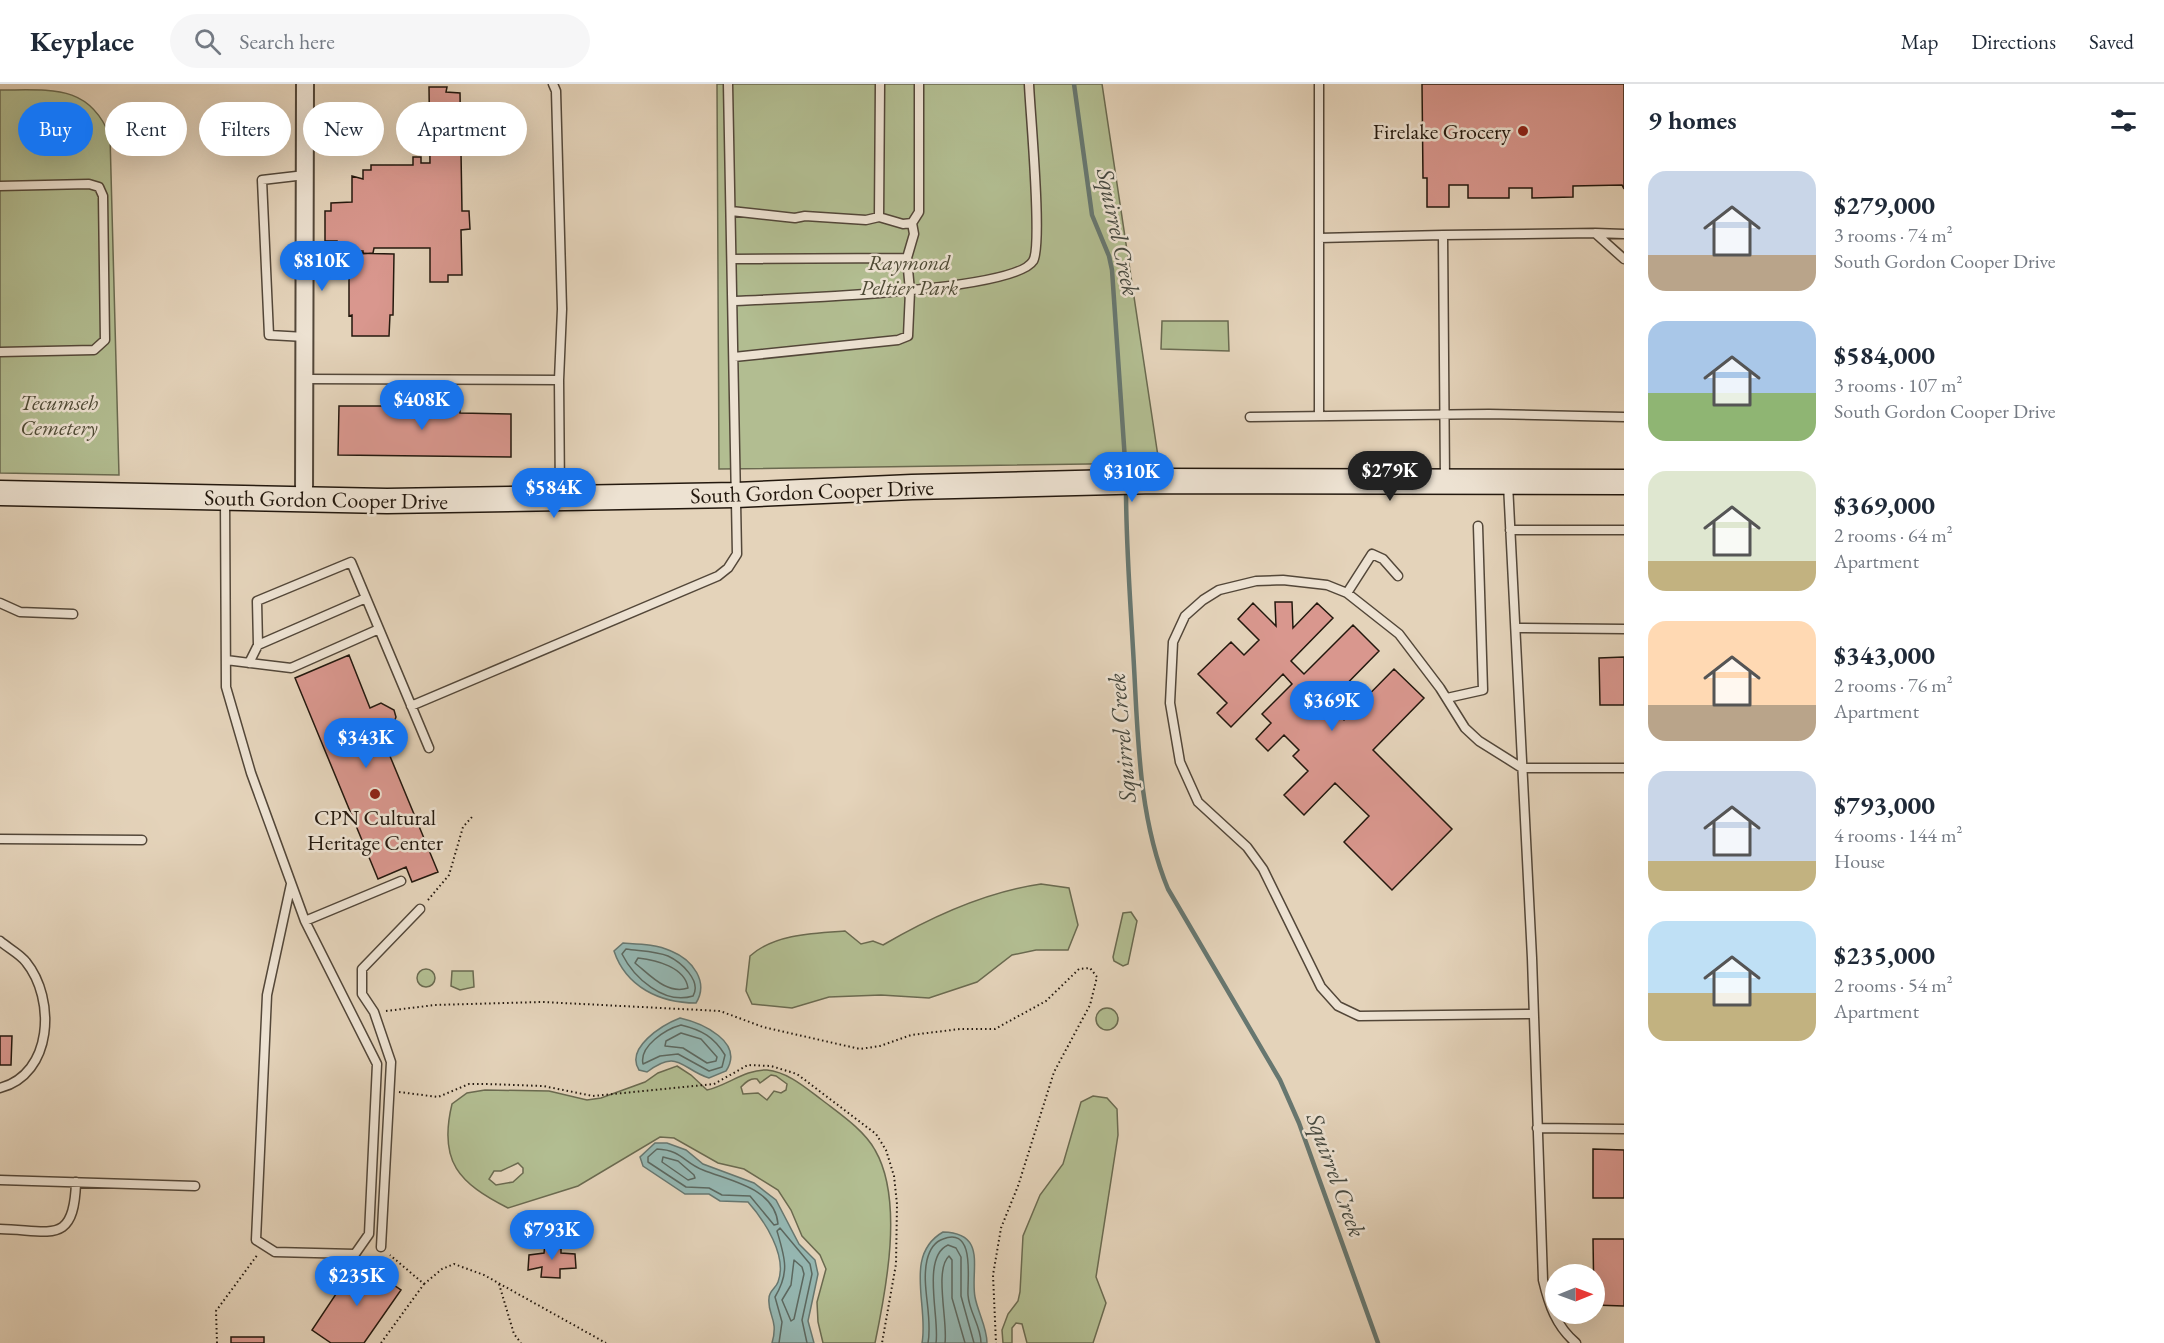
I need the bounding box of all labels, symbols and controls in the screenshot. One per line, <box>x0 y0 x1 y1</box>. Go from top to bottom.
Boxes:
search box <box>170 14 590 68</box>
text: Keyplace <box>30 23 134 59</box>
icon: search <box>191 25 224 58</box>
text: Search here <box>239 27 335 56</box>
text: Map <box>1901 28 1938 55</box>
text: Directions <box>1971 28 2056 55</box>
text: Saved <box>2089 28 2134 55</box>
chip: Buy <box>18 102 93 156</box>
chip: Rent <box>105 102 187 156</box>
chip: Filters <box>199 102 291 156</box>
chip: New <box>303 102 384 156</box>
chip: Apartment <box>396 102 527 156</box>
text: 9 homes <box>1648 103 1737 137</box>
icon: filters <box>2107 104 2140 137</box>
place label: Firelake Grocery <box>1373 117 1511 146</box>
marker: Firelake Grocery <box>1516 124 1530 138</box>
water label: Squirrel Creek <box>1089 164 1147 299</box>
text: $279,000 <box>1834 188 1935 222</box>
icon: home <box>1696 195 1768 267</box>
text: 3 rooms · 74 m² <box>1834 222 1953 248</box>
pin: $810K <box>280 241 364 292</box>
text: $810K <box>294 247 350 273</box>
park label: Raymond Peltier Park <box>860 248 958 302</box>
text: South Gordon Cooper Drive <box>1834 248 2056 274</box>
text: $584,000 <box>1834 338 1935 372</box>
icon: home <box>1696 345 1768 417</box>
text: 3 rooms · 107 m² <box>1834 372 1962 398</box>
pin: $408K <box>380 380 464 431</box>
text: $408K <box>394 386 450 412</box>
park label: Tecumseh Cemetery <box>20 388 99 442</box>
text: South Gordon Cooper Drive <box>1834 398 2056 424</box>
pin: $279K <box>1348 451 1432 502</box>
pin: $310K <box>1090 452 1174 503</box>
text: $279K <box>1362 457 1418 483</box>
text: $310K <box>1104 458 1160 484</box>
pin: $584K <box>512 468 596 519</box>
street label: South Gordon Cooper Drive <box>690 473 935 510</box>
text: $584K <box>526 474 582 500</box>
street label: South Gordon Cooper Drive <box>204 483 449 516</box>
text: $369,000 <box>1834 488 1935 522</box>
icon: home <box>1696 495 1768 567</box>
text: 2 rooms · 64 m² <box>1834 522 1953 548</box>
text: Apartment <box>1834 548 1919 574</box>
text: $343,000 <box>1834 638 1935 672</box>
icon: home <box>1696 645 1768 717</box>
water label: Squirrel Creek <box>1100 672 1144 805</box>
text: 2 rooms · 76 m² <box>1834 672 1953 698</box>
pin: $369K <box>1290 681 1374 732</box>
text: $369K <box>1304 687 1360 713</box>
text: Apartment <box>1834 698 1919 724</box>
pin: $343K <box>324 718 408 769</box>
text: $343K <box>338 724 394 750</box>
marker: CPN Cultural Heritage Center <box>368 787 382 801</box>
text: $793,000 <box>1834 788 1935 822</box>
icon: home <box>1696 795 1768 867</box>
place label: CPN Cultural Heritage Center <box>307 803 444 857</box>
text: 4 rooms · 144 m² <box>1834 822 1962 848</box>
text: House <box>1834 848 1885 874</box>
text: $235,000 <box>1834 938 1935 972</box>
icon: home <box>1696 945 1768 1017</box>
text: 2 rooms · 54 m² <box>1834 972 1953 998</box>
text: Apartment <box>1834 998 1919 1024</box>
water label: Squirrel Creek <box>1298 1108 1373 1242</box>
pin: $793K <box>510 1210 594 1261</box>
text: $793K <box>524 1216 580 1242</box>
pin: $235K <box>315 1256 399 1307</box>
text: $235K <box>329 1262 385 1288</box>
north arrow <box>1545 1264 1605 1324</box>
map controls <box>1545 1264 1605 1324</box>

